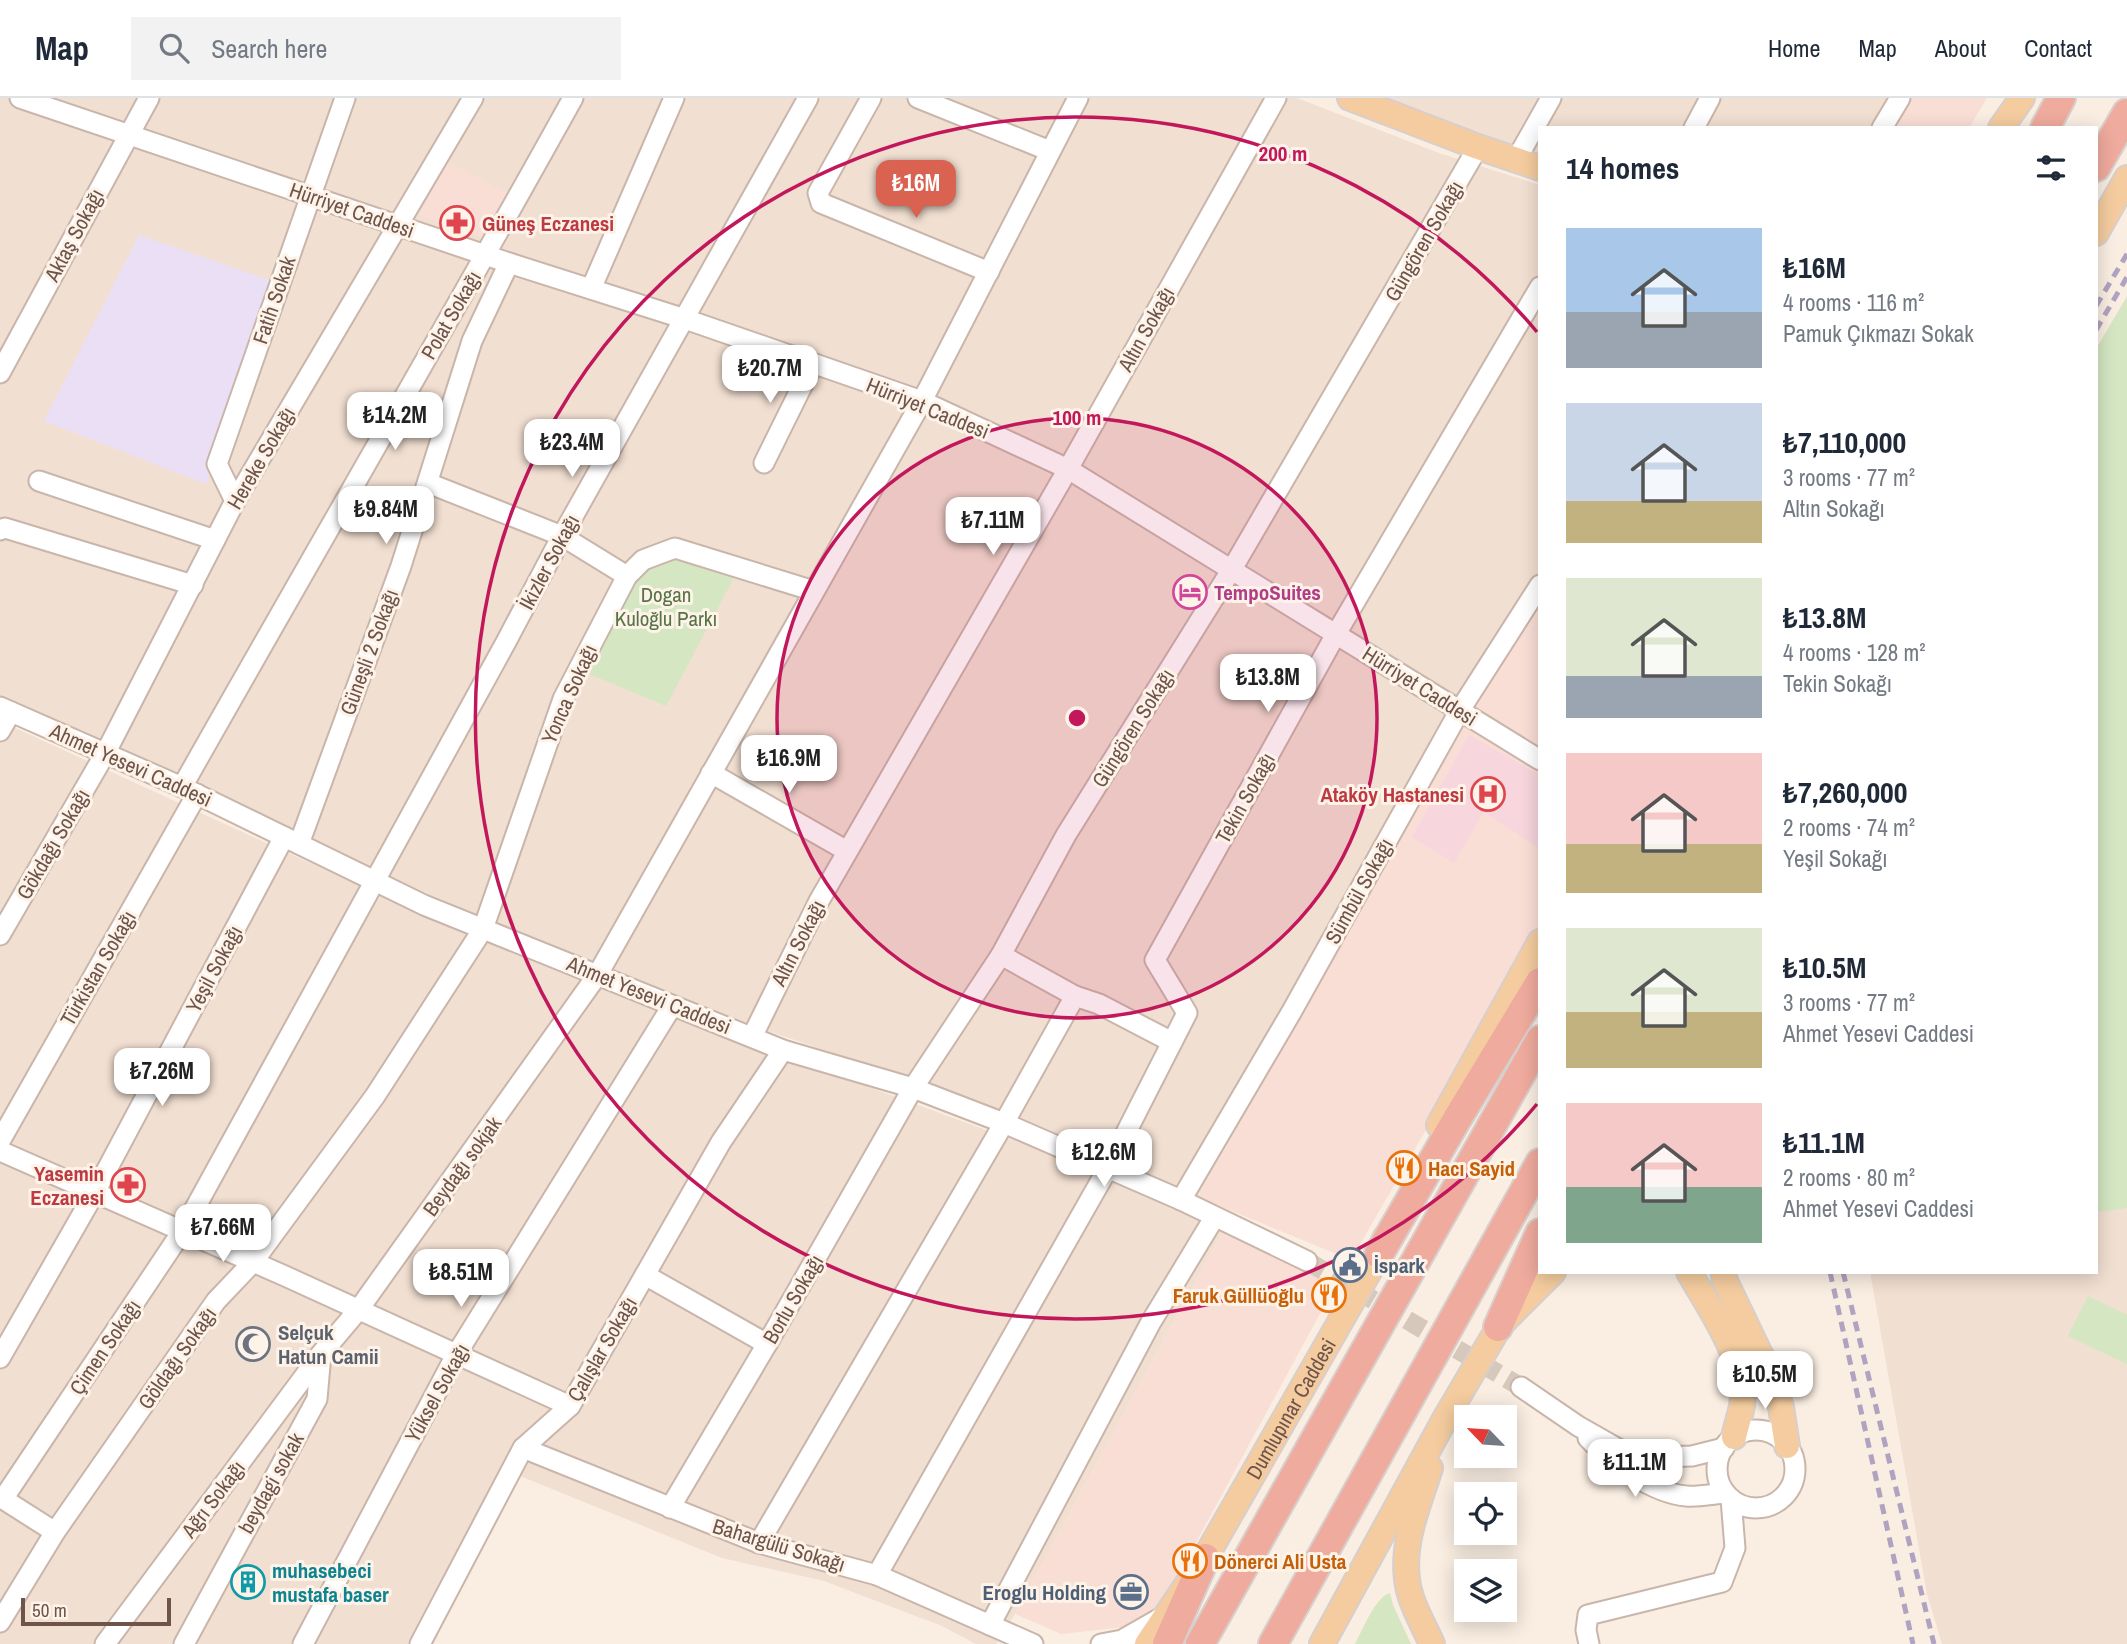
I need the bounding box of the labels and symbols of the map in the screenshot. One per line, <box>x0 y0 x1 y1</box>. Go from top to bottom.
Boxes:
text: 200 m <box>1259 139 1307 168</box>
pin: ₺16M <box>875 160 957 220</box>
street label: Hürriyet Caddesi <box>286 175 418 245</box>
street label: Güngören Sokağı <box>1378 175 1470 307</box>
street label: Aktaş Sokağı <box>37 183 111 287</box>
pharmacy icon: Güneş Eczanesi <box>438 204 476 242</box>
place label: Güneş Eczanesi <box>482 209 614 238</box>
street label: Fatih Sokak <box>245 252 303 348</box>
street label: Polat Sokağı <box>414 265 488 365</box>
street label: Altın Sokağı <box>1110 281 1181 378</box>
pin: ₺20.7M <box>713 345 827 405</box>
street label: Hürriyet Caddesi <box>862 370 994 446</box>
pin: ₺14.2M <box>338 392 452 452</box>
street label: Hereke Sokağı <box>220 401 302 515</box>
text: 100 m <box>1053 403 1101 432</box>
pin: ₺23.4M <box>515 420 629 479</box>
pin: ₺9.84M <box>329 486 443 546</box>
pin: ₺7.11M <box>936 498 1050 557</box>
street label: İkizler Sokağı <box>512 509 586 615</box>
hotel icon: TempoSuites <box>1171 573 1209 611</box>
place label: TempoSuites <box>1214 578 1321 607</box>
park label: Dogan Kuloğlu Parkı <box>615 580 717 633</box>
street label: Güneşli 2 Sokağı <box>333 585 405 719</box>
street label: Hürriyet Caddesi <box>1357 639 1483 733</box>
street label: Yonca Sokağı <box>534 640 604 748</box>
pin: ₺13.8M <box>1211 654 1325 714</box>
street label: Güngören Sokağı <box>1085 663 1181 793</box>
centre of rings <box>1065 706 1089 730</box>
street label: Ahmet Yesevi Caddesi <box>44 716 217 814</box>
pin: ₺16.9M <box>732 736 846 795</box>
street label: Tekin Sokağı <box>1208 747 1282 849</box>
hospital icon: Ataköy Hastanesi <box>1469 775 1507 813</box>
place label: Ataköy Hastanesi <box>1320 780 1464 809</box>
street label: Gökdağı Sokağı <box>10 783 96 905</box>
street label: Sümbül Sokağı <box>1318 833 1400 949</box>
street label: Altın Sokağı <box>764 895 832 992</box>
street label: Türkistan Sokağı <box>53 905 143 1031</box>
street label: Yeşil Sokağı <box>179 920 249 1018</box>
street label: Ahmet Yesevi Caddesi <box>562 949 735 1041</box>
pin: ₺7.26M <box>105 1048 219 1108</box>
street label: Beydağı sokjak <box>416 1110 508 1222</box>
pin: ₺12.6M <box>1047 1130 1161 1189</box>
restaurant icon: Hacı Sayid <box>1385 1149 1423 1187</box>
place label: Hacı Sayid <box>1428 1154 1515 1183</box>
place label: Yasemin Eczanesi <box>30 1159 104 1212</box>
pharmacy icon: Yasemin Eczanesi <box>109 1166 147 1204</box>
pin: ₺7.66M <box>166 1204 280 1264</box>
public building icon: İspark <box>1331 1246 1369 1284</box>
street label: Borlu Sokağı <box>756 1249 830 1349</box>
pin: ₺8.51M <box>404 1250 518 1309</box>
place label: İspark <box>1374 1251 1425 1280</box>
restaurant icon: Faruk Güllüoğlu <box>1310 1276 1348 1314</box>
place label: Faruk Güllüoğlu <box>1173 1281 1304 1310</box>
street label: Çalışlar Sokağı <box>560 1291 644 1407</box>
street label: Çimen Sokağı <box>62 1294 148 1400</box>
street label: Göldağı Sokağı <box>131 1301 223 1415</box>
place label: Selçuk Hatun Camii <box>278 1318 378 1371</box>
mosque icon: Selçuk Hatun Camii <box>234 1325 272 1363</box>
street label: Dumlupınar Caddesi <box>1239 1333 1342 1484</box>
street label: Yüksel Sokağı <box>398 1338 476 1448</box>
pin: ₺10.5M <box>1708 1352 1822 1411</box>
north arrow <box>1454 1405 1517 1468</box>
street label: beydagi sokak <box>231 1427 311 1539</box>
pin: ₺11.1M <box>1578 1440 1692 1499</box>
street label: Ağrı Sokağı <box>174 1454 252 1544</box>
street label: Bahargülü Sokağı <box>709 1511 849 1579</box>
restaurant icon: Dönerci Ali Usta <box>1171 1542 1209 1580</box>
place label: Dönerci Ali Usta <box>1214 1547 1347 1576</box>
place label: muhasebeci mustafa baser <box>272 1556 389 1609</box>
building icon: muhasebeci mustafa baser <box>229 1563 267 1601</box>
office icon: Eroglu Holding <box>1112 1573 1150 1611</box>
place label: Eroglu Holding <box>983 1578 1106 1607</box>
scale bar <box>21 1595 172 1627</box>

